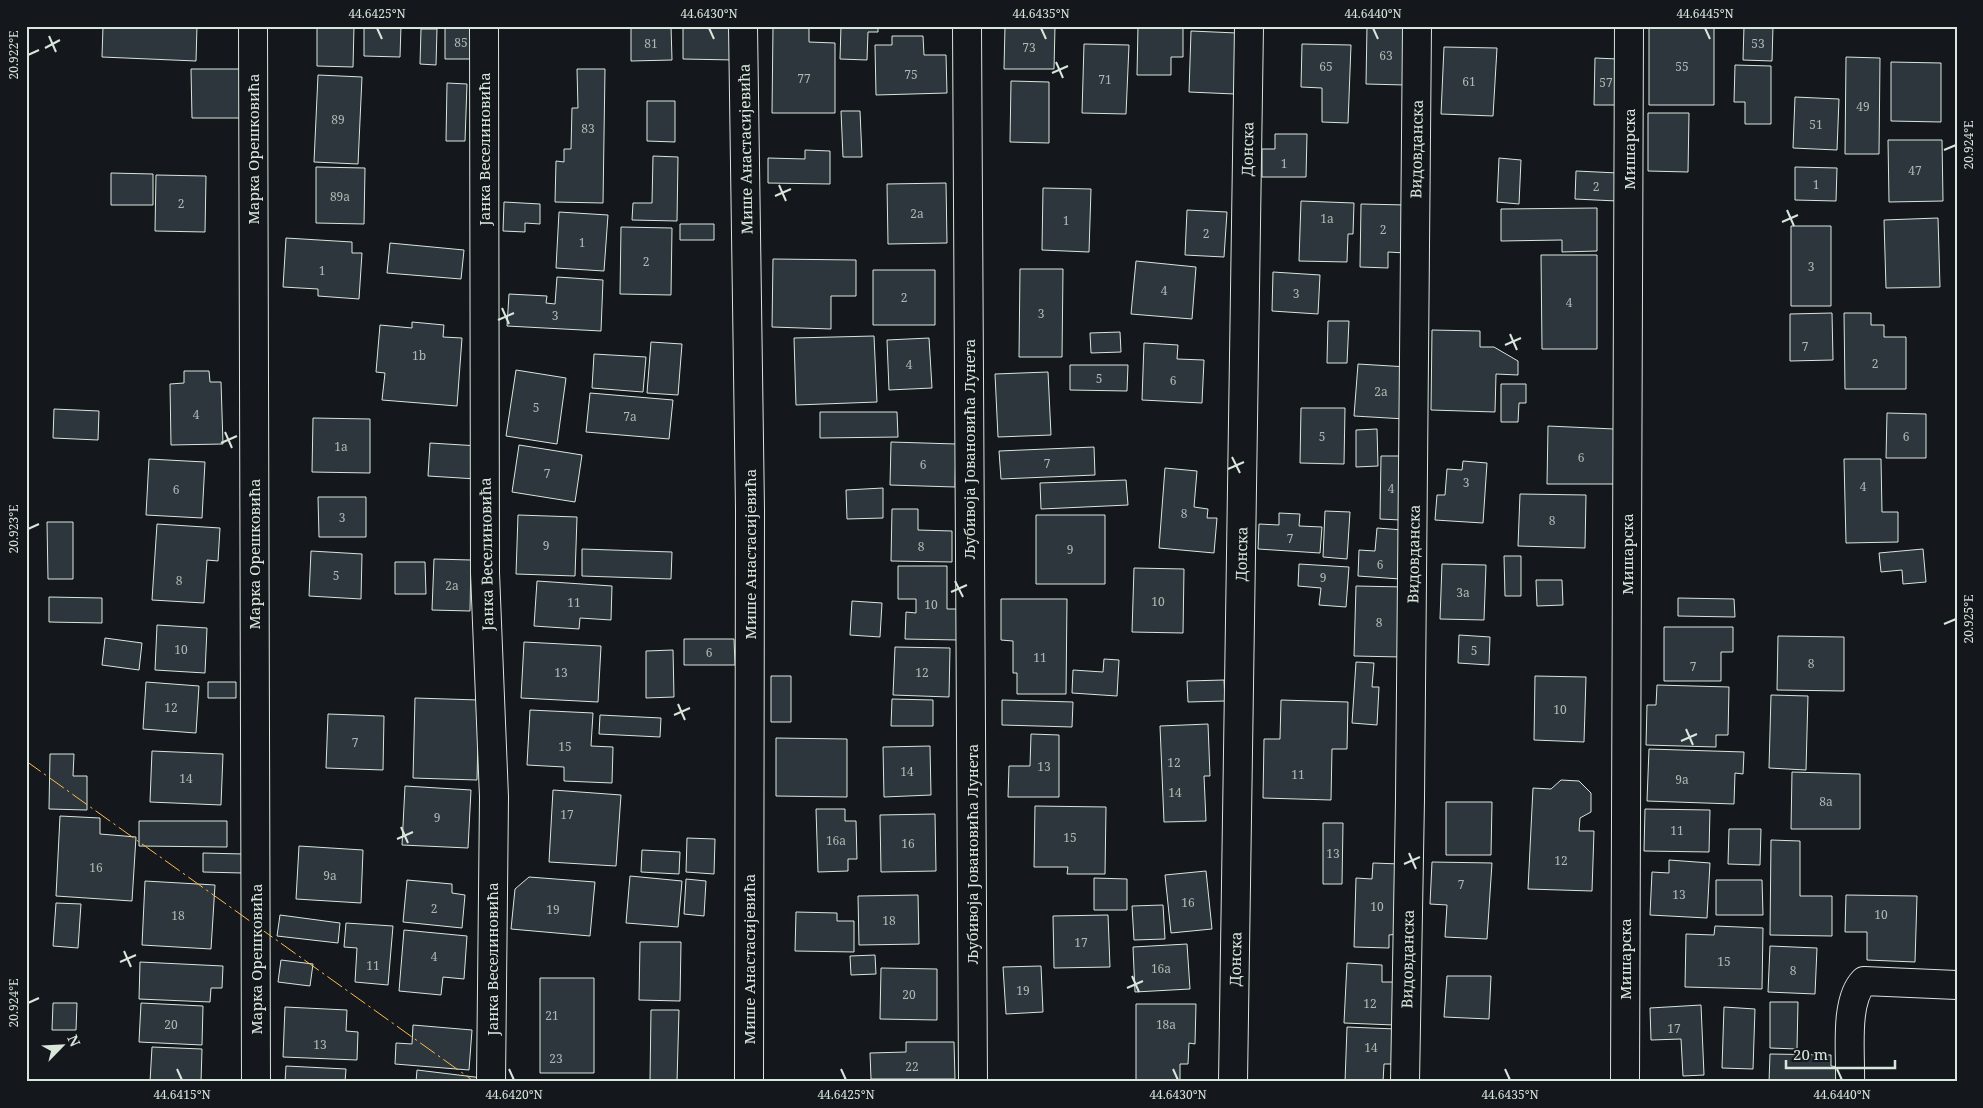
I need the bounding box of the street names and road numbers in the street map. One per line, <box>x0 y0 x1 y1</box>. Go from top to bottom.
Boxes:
street label: Мише Анастасијевића <box>734 63 756 235</box>
street label: Јанка Веселиновића <box>474 72 494 227</box>
street label: Марка Орешковића <box>243 74 263 224</box>
street label: Видовданска <box>1405 99 1427 199</box>
street label: Мишарска <box>1619 108 1639 190</box>
street label: Донска <box>1237 121 1257 177</box>
street label: Љубивоја Јовановића Лунета <box>959 339 979 559</box>
street label: Мише Анастасијевића <box>740 469 760 639</box>
street label: Јанка Веселиновића <box>475 477 497 632</box>
street label: Марка Орешковића <box>244 479 264 629</box>
street label: Видовданска <box>1402 504 1424 604</box>
street label: Мишарска <box>1617 513 1637 595</box>
street label: Донска <box>1231 526 1251 582</box>
street label: Љубивоја Јовановића Лунета <box>962 744 982 964</box>
street label: Мише Анастасијевића <box>739 874 759 1044</box>
street label: Јанка Веселиновића <box>482 882 502 1037</box>
street label: Марка Орешковића <box>246 884 266 1034</box>
street label: Видовданска <box>1396 909 1418 1009</box>
street label: Мишарска <box>1615 918 1635 1000</box>
street label: Донска <box>1225 931 1245 987</box>

